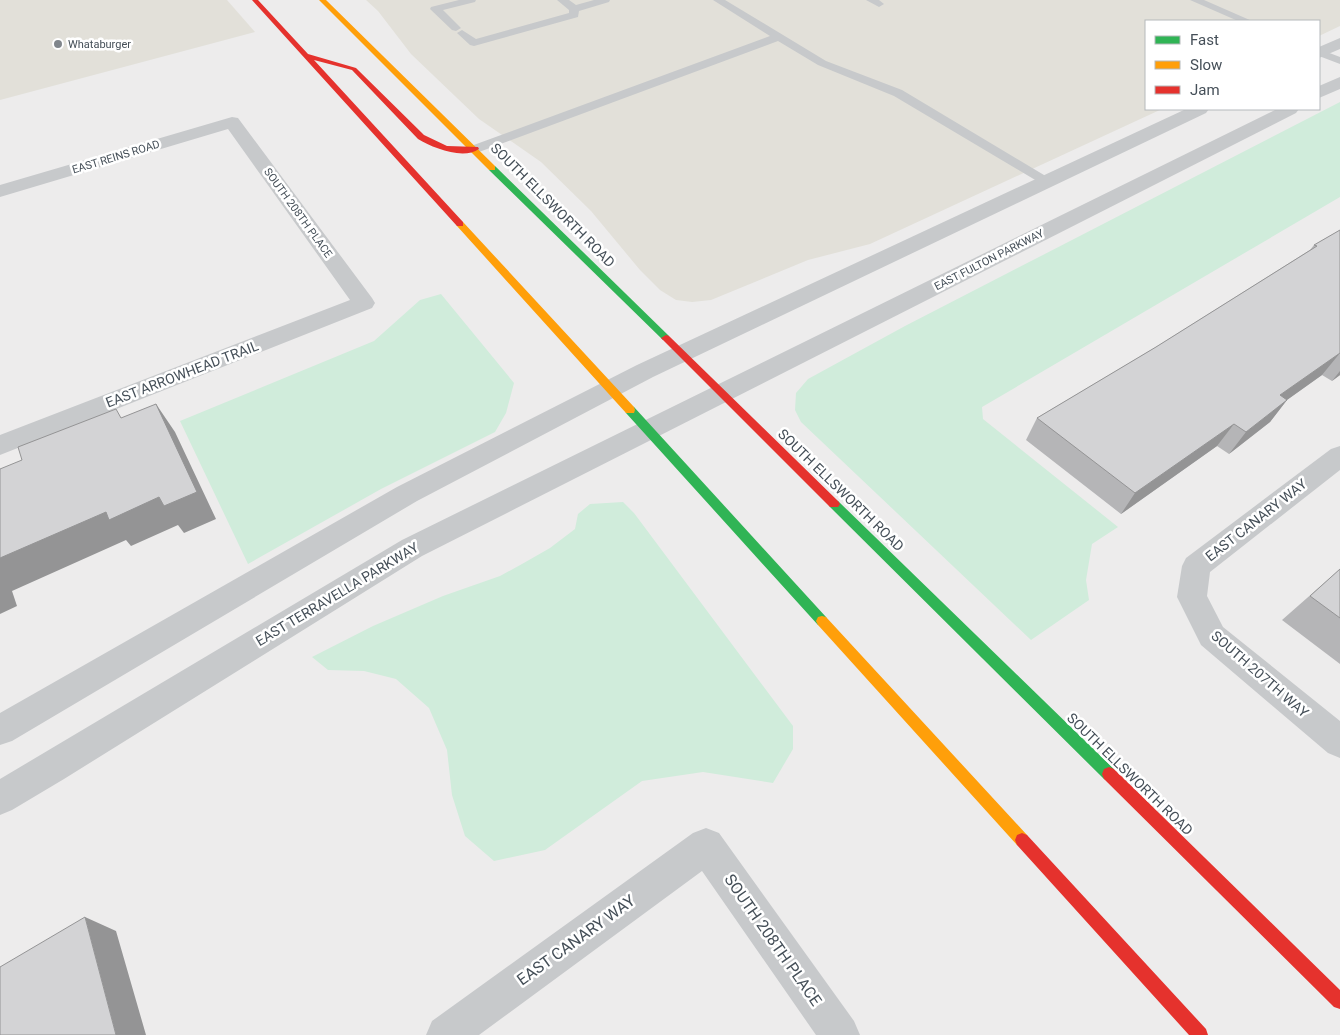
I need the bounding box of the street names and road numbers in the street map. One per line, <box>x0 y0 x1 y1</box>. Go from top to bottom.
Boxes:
street label: EAST REINS ROAD <box>71 138 161 176</box>
street label: SOUTH ELLSWORTH ROAD <box>488 140 618 270</box>
street label: SOUTH 208TH PLACE <box>261 166 335 260</box>
street label: EAST FULTON PARKWAY <box>932 227 1046 293</box>
street label: EAST ARROWHEAD TRAIL <box>103 337 261 411</box>
street label: SOUTH ELLSWORTH ROAD <box>775 426 907 554</box>
street label: EAST CANARY WAY <box>1202 475 1310 564</box>
street label: EAST TERRAVELLA PARKWAY <box>253 539 422 649</box>
street label: SOUTH 207TH WAY <box>1208 628 1312 721</box>
street label: SOUTH ELLSWORTH ROAD <box>1064 710 1196 838</box>
street label: SOUTH 208TH PLACE <box>720 870 826 1010</box>
street label: EAST CANARY WAY <box>513 891 639 989</box>

